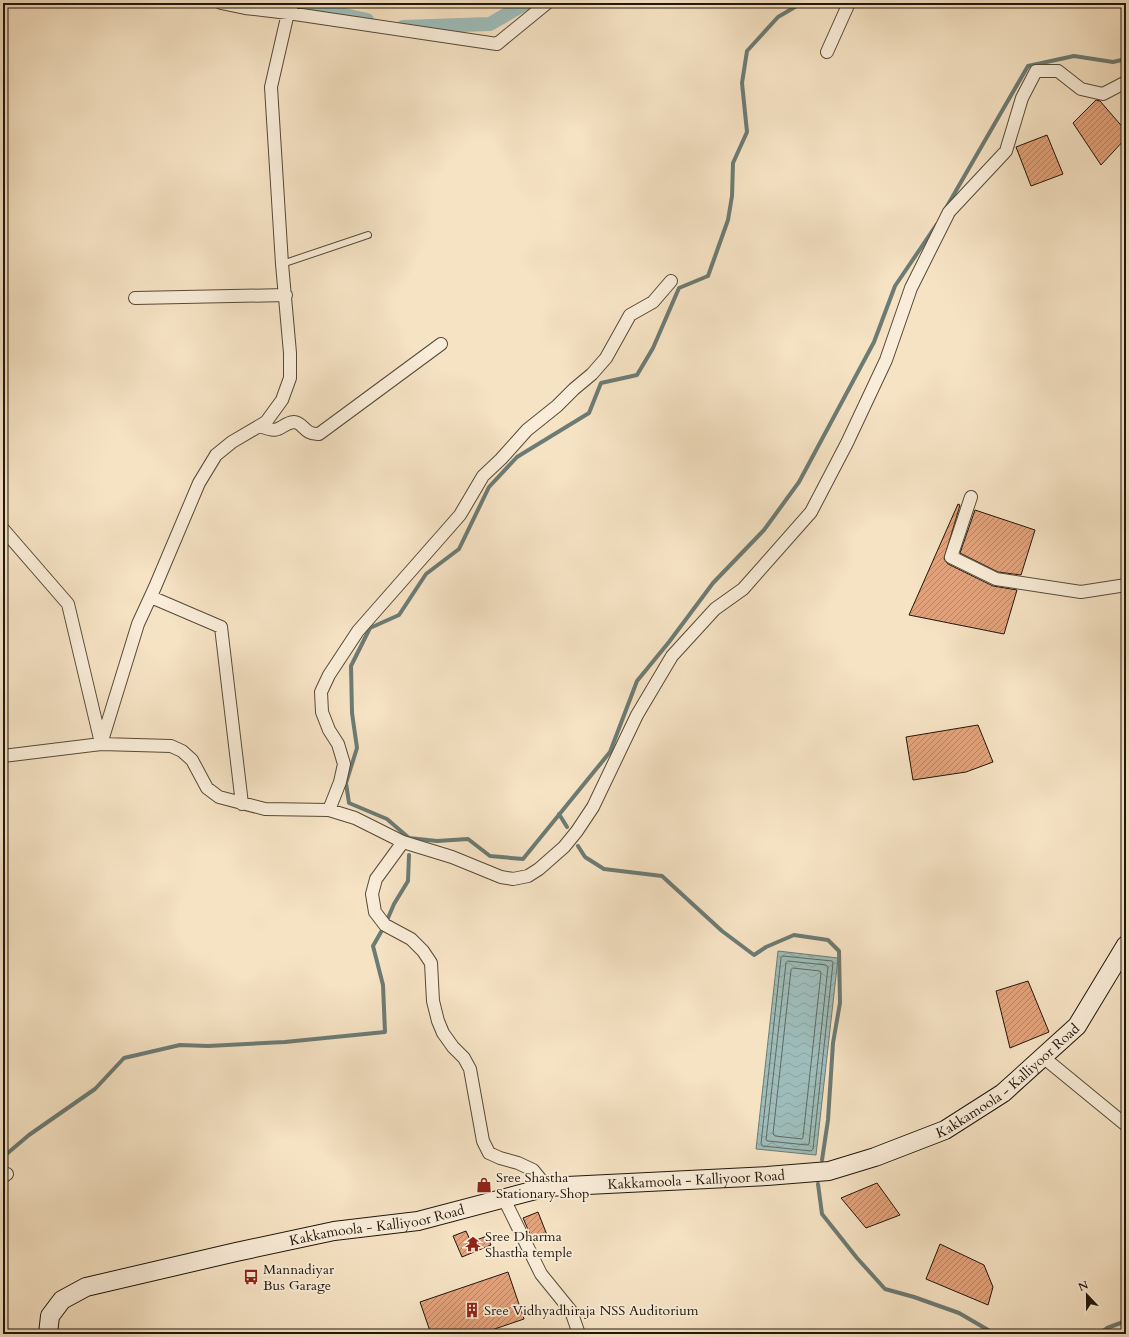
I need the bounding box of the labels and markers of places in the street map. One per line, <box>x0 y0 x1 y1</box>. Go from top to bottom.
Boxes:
place label: Sree Shastha Stationary Shop <box>496 1168 589 1203</box>
shop icon: Sree Shastha Stationary Shop <box>475 1176 493 1194</box>
place label: Sree Dharma Shastha temple <box>485 1227 572 1262</box>
temple icon: Sree Dharma Shastha temple <box>464 1235 482 1253</box>
place label: Mannadiyar Bus Garage <box>263 1260 335 1295</box>
bus stop icon: Mannadiyar Bus Garage <box>242 1268 260 1286</box>
building icon: Sree Vidhyadhiraja NSS Auditorium <box>463 1301 481 1319</box>
place label: Sree Vidhyadhiraja NSS Auditorium <box>484 1301 699 1320</box>

